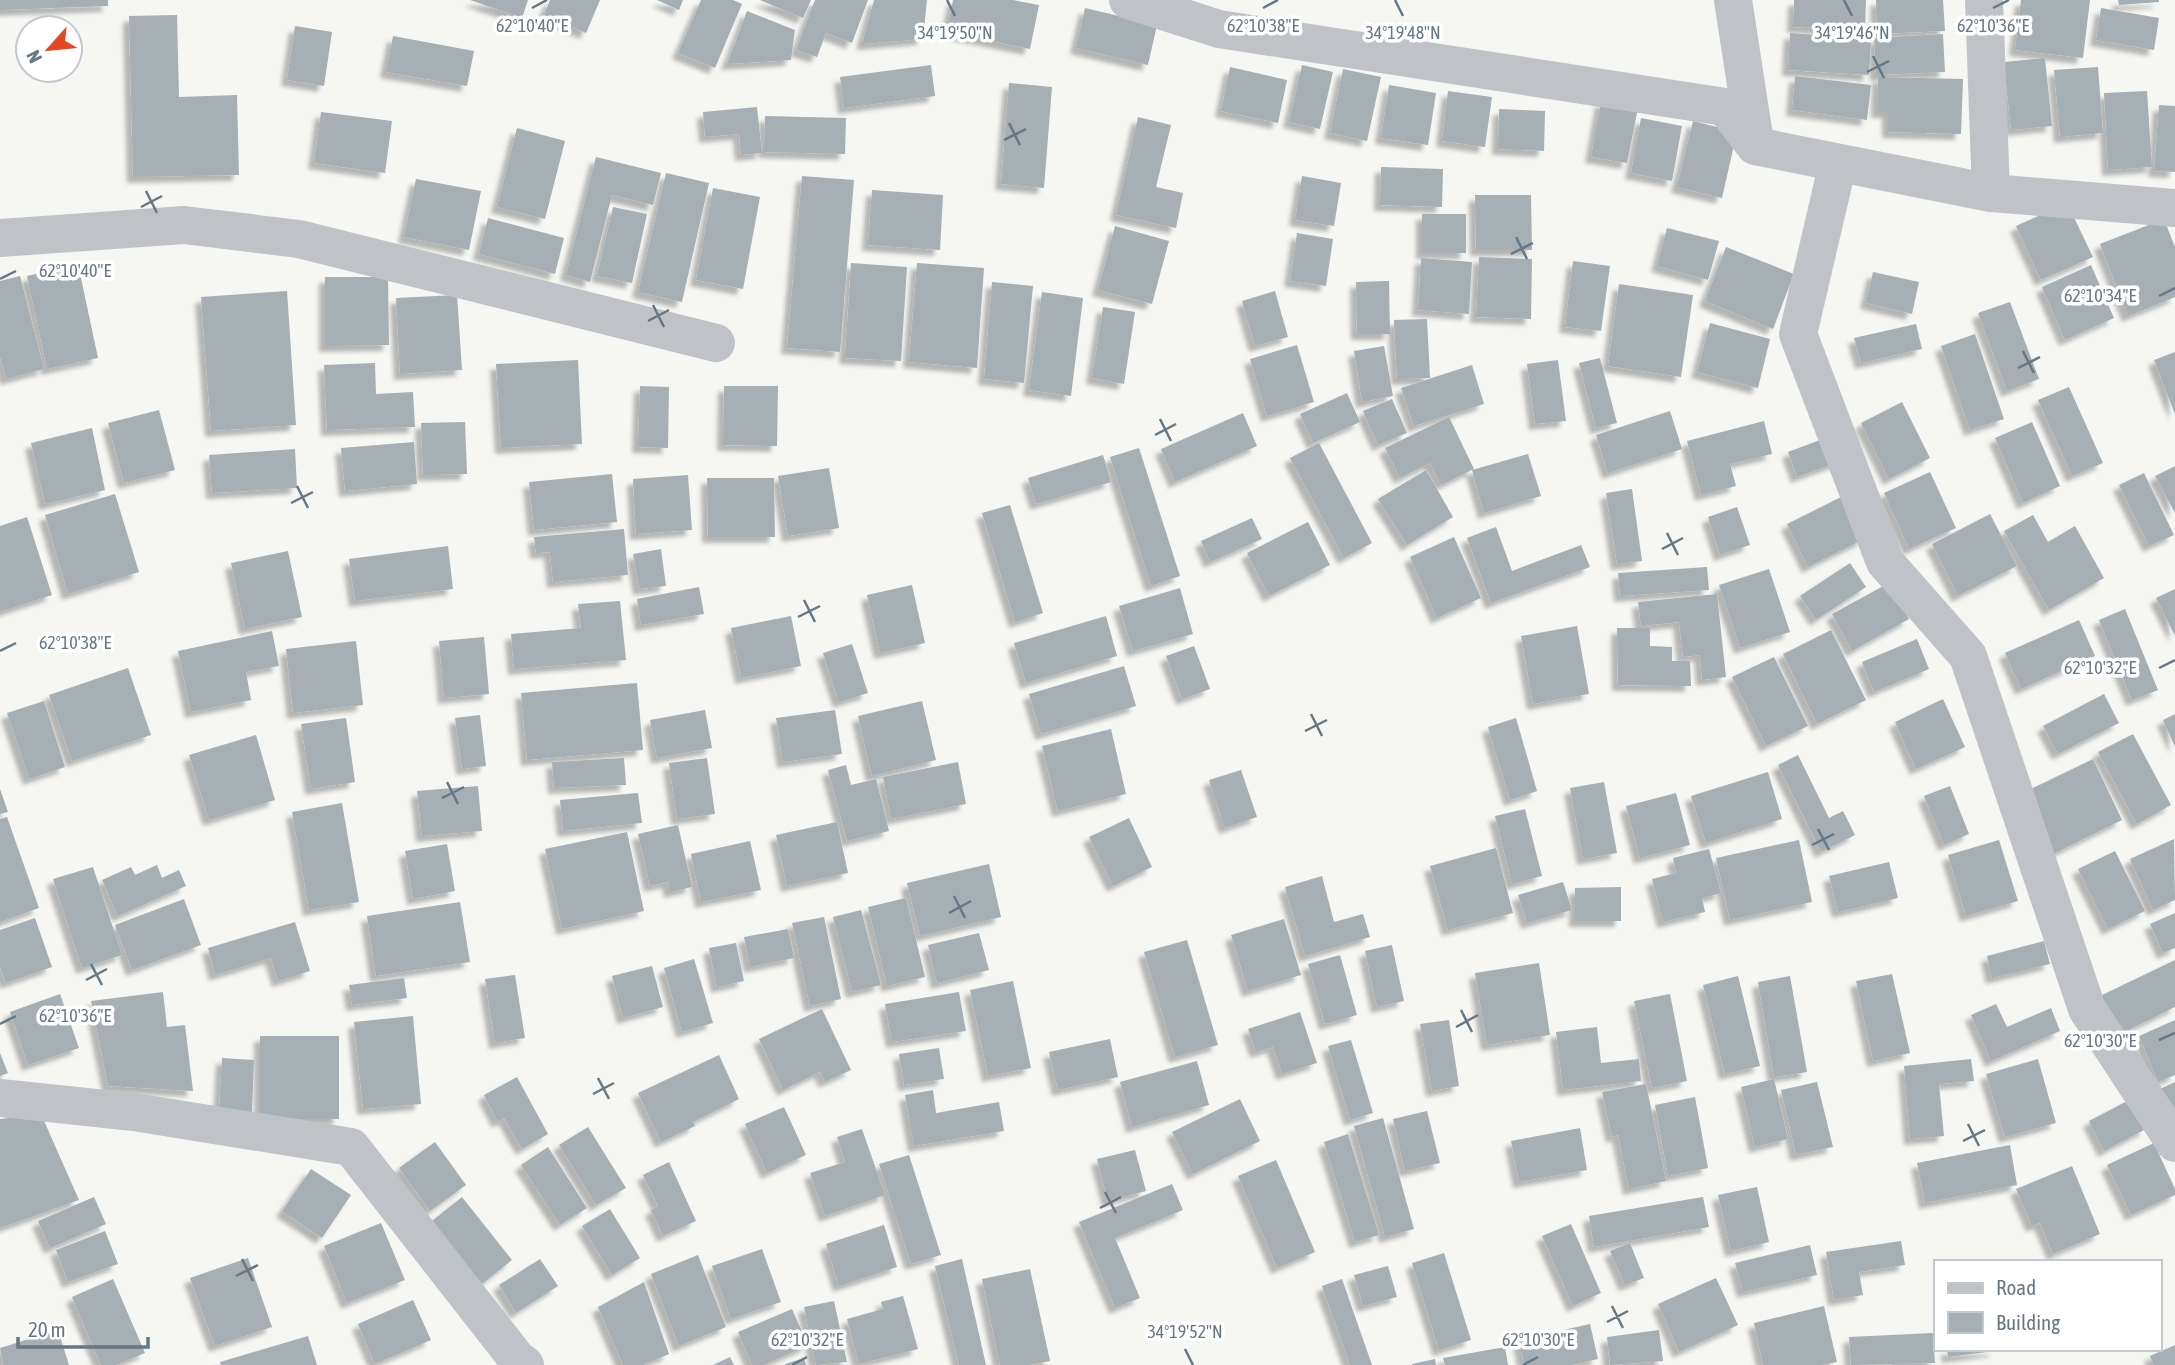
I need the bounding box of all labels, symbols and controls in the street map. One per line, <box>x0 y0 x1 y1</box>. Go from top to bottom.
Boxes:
north arrow <box>14 14 84 84</box>
text: 62°10'40"E <box>496 15 568 36</box>
text: 62°10'38"E <box>1227 15 1299 36</box>
text: 62°10'36"E <box>1957 15 2029 36</box>
text: 34°19'50"N <box>917 22 993 43</box>
text: 34°19'48"N <box>1365 22 1441 43</box>
text: 34°19'46"N <box>1814 22 1890 43</box>
text: N <box>22 47 46 67</box>
text: 62°10'40"E <box>39 260 111 281</box>
text: 62°10'34"E <box>2064 285 2136 306</box>
text: 62°10'38"E <box>39 632 111 653</box>
text: 62°10'32"E <box>2064 657 2136 678</box>
text: 62°10'36"E <box>39 1005 111 1026</box>
text: 62°10'30"E <box>2064 1030 2136 1051</box>
legend <box>1934 1260 2161 1351</box>
text: Road <box>1996 1275 2036 1299</box>
scale bar <box>18 1306 147 1350</box>
text: Building <box>1996 1310 2060 1334</box>
text: 20 m <box>28 1317 66 1341</box>
text: 34°19'52"N <box>1147 1321 1223 1342</box>
text: 62°10'32"E <box>771 1329 843 1350</box>
text: 62°10'30"E <box>1502 1329 1574 1350</box>

